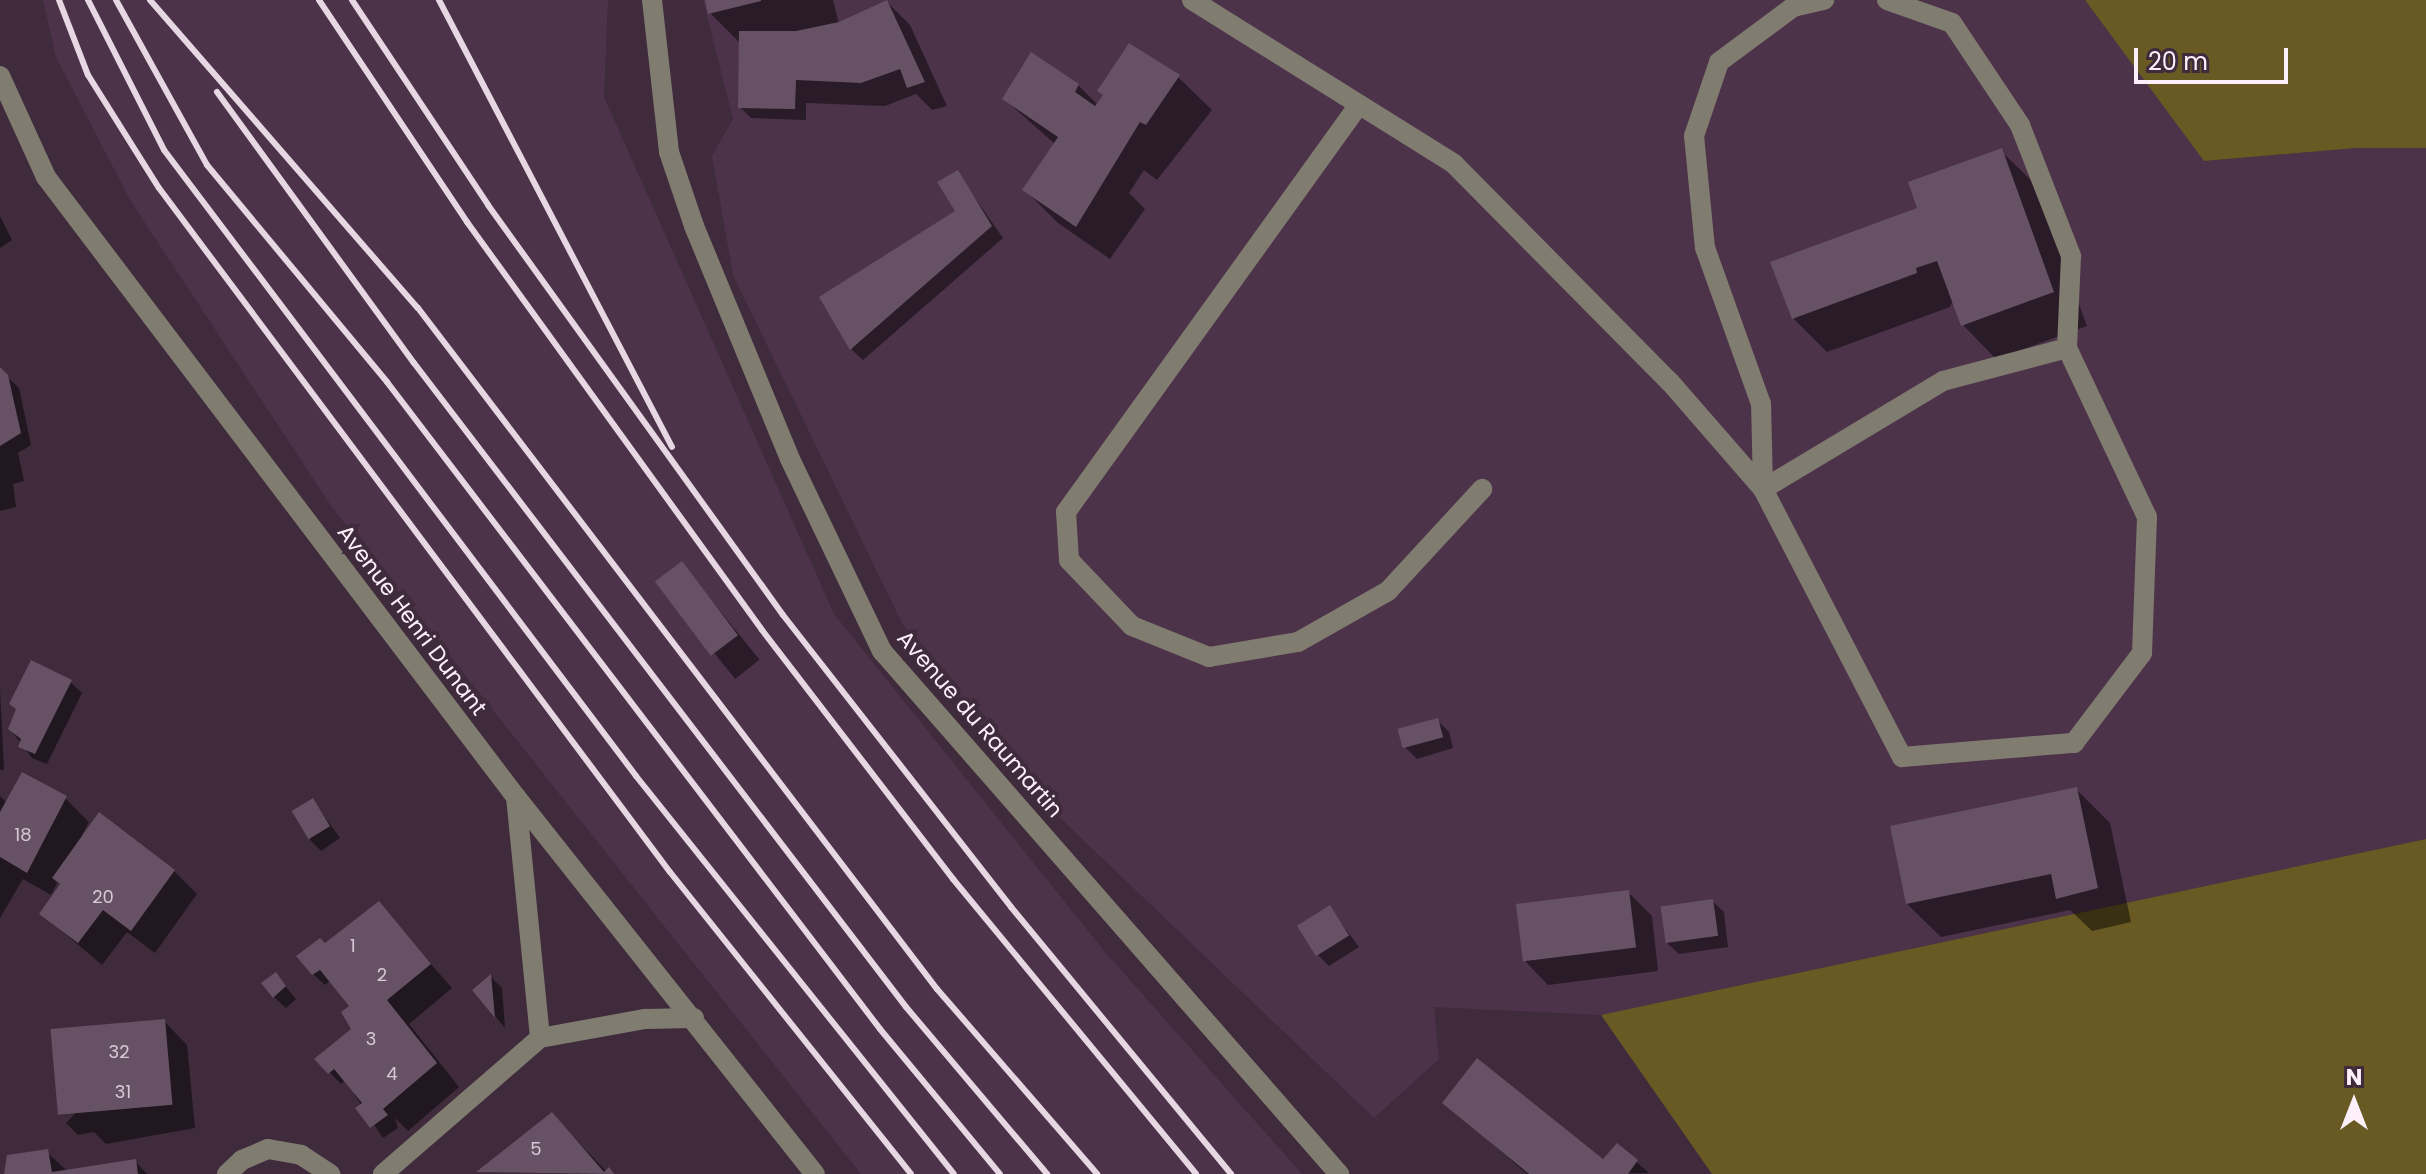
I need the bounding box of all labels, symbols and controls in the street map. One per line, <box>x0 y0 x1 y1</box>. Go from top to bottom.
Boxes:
scale bar <box>2138 32 2292 82</box>
text: 20 m <box>2148 45 2208 78</box>
street label: Avenue Henri Dunant <box>332 520 492 720</box>
street label: Avenue du Raumartin <box>892 625 1068 823</box>
house number: 18 <box>14 824 32 846</box>
house number: 20 <box>92 886 114 908</box>
house number: 1 <box>350 935 356 957</box>
house number: 2 <box>377 964 387 986</box>
house number: 3 <box>366 1028 376 1050</box>
house number: 32 <box>109 1041 129 1063</box>
north arrow <box>2314 1062 2394 1142</box>
text: N <box>2346 1062 2362 1093</box>
house number: 4 <box>386 1063 398 1085</box>
house number: 31 <box>115 1081 131 1103</box>
house number: 5 <box>530 1138 542 1160</box>

